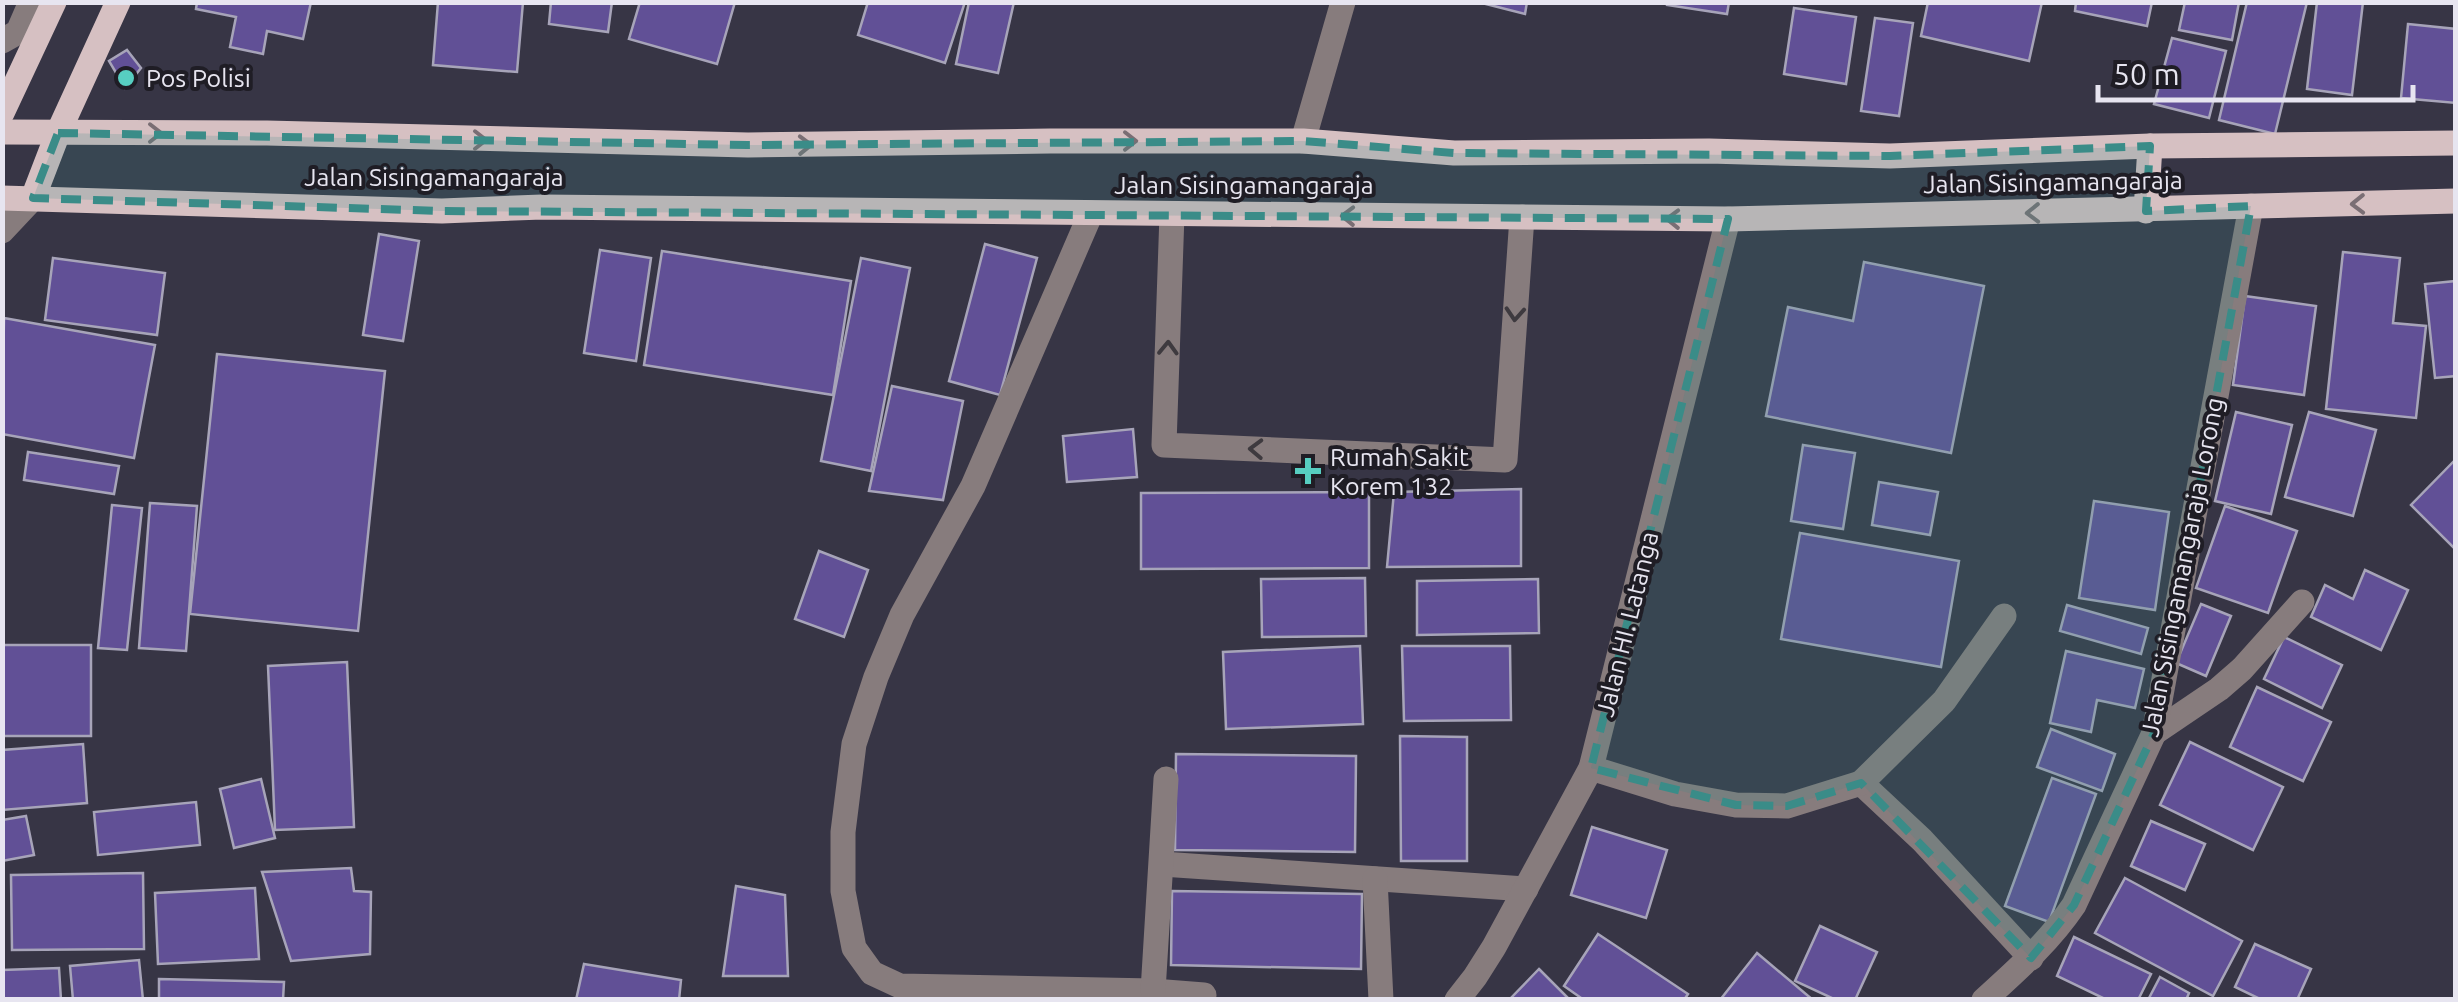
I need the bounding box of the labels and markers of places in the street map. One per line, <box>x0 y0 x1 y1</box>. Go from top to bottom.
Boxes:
place label: Pos Polisi <box>146 64 251 92</box>
marker: Pos Polisi <box>115 67 137 89</box>
place label: Rumah Sakit Korem 132 <box>1330 443 1469 500</box>
marker: Rumah Sakit Korem 132 <box>1295 458 1321 484</box>

